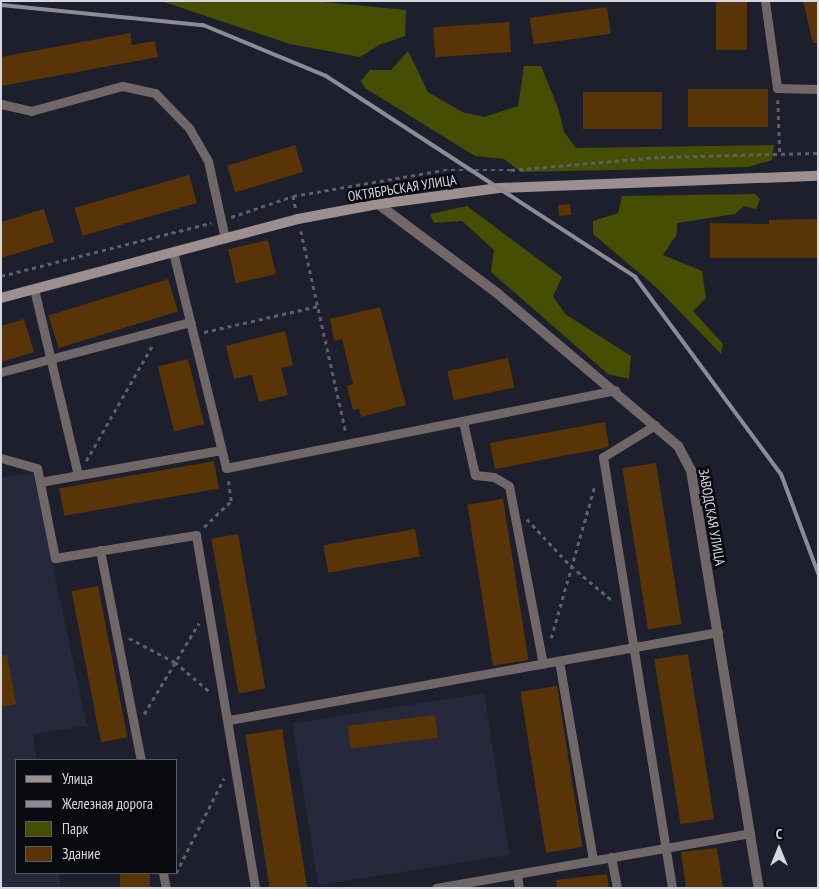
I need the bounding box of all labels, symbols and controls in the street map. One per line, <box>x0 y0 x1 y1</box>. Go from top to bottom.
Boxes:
street label: ОКТЯБРЬСКАЯ УЛИЦА <box>346 171 458 205</box>
street label: ЗАВОДСКАЯ УЛИЦА <box>695 467 729 567</box>
legend <box>15 759 178 874</box>
text: Улица <box>62 769 93 788</box>
text: Железная дорога <box>62 794 153 813</box>
text: Парк <box>62 819 88 838</box>
north arrow <box>754 824 804 874</box>
text: С <box>776 825 782 843</box>
text: Здание <box>62 844 100 863</box>

